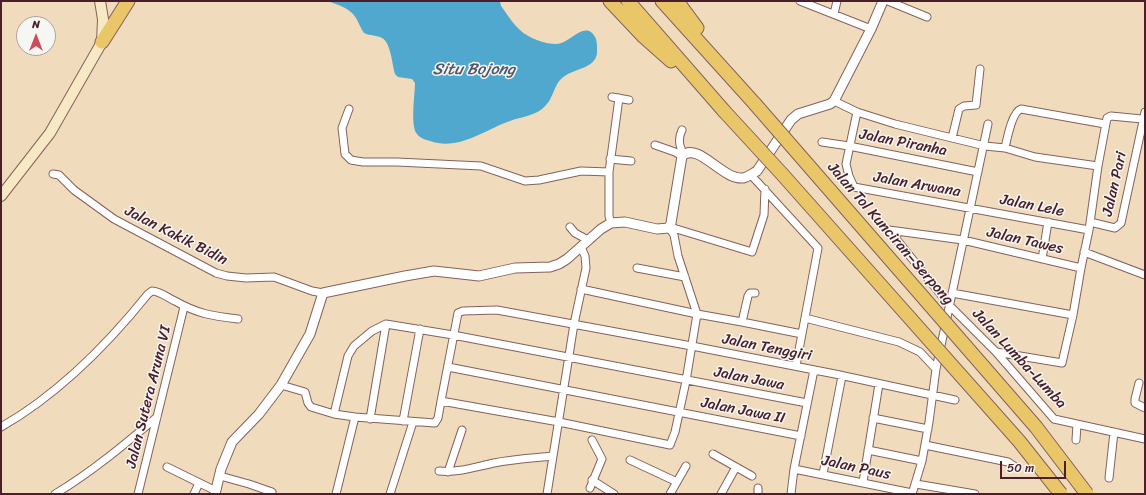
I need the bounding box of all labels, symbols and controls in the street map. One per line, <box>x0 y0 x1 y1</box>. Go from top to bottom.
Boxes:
text: N <box>32 15 40 34</box>
north arrow <box>16 16 56 56</box>
water label: Situ Bojong <box>433 60 515 80</box>
street label: Jalan Piranha <box>858 126 948 160</box>
street label: Jalan Pari <box>1099 150 1131 218</box>
street label: Jalan Tol Kunciran–Serpong <box>823 159 957 309</box>
street label: Jalan Arwana <box>872 169 962 201</box>
street label: Jalan Lele <box>998 191 1066 221</box>
street label: Jalan Kakik Bidin <box>122 202 230 270</box>
street label: Jalan Tawes <box>985 223 1065 259</box>
street label: Jalan Lumba-Lumba <box>968 305 1070 413</box>
street label: Jalan Sutera Aruna VI <box>123 324 175 470</box>
street label: Jalan Tenggiri <box>721 331 813 365</box>
street label: Jalan Jawa <box>713 363 785 395</box>
street label: Jalan Jawa II <box>699 394 787 428</box>
street label: Jalan Paus <box>820 452 892 484</box>
scale bar <box>1002 453 1068 479</box>
text: 50 m <box>1007 457 1034 479</box>

